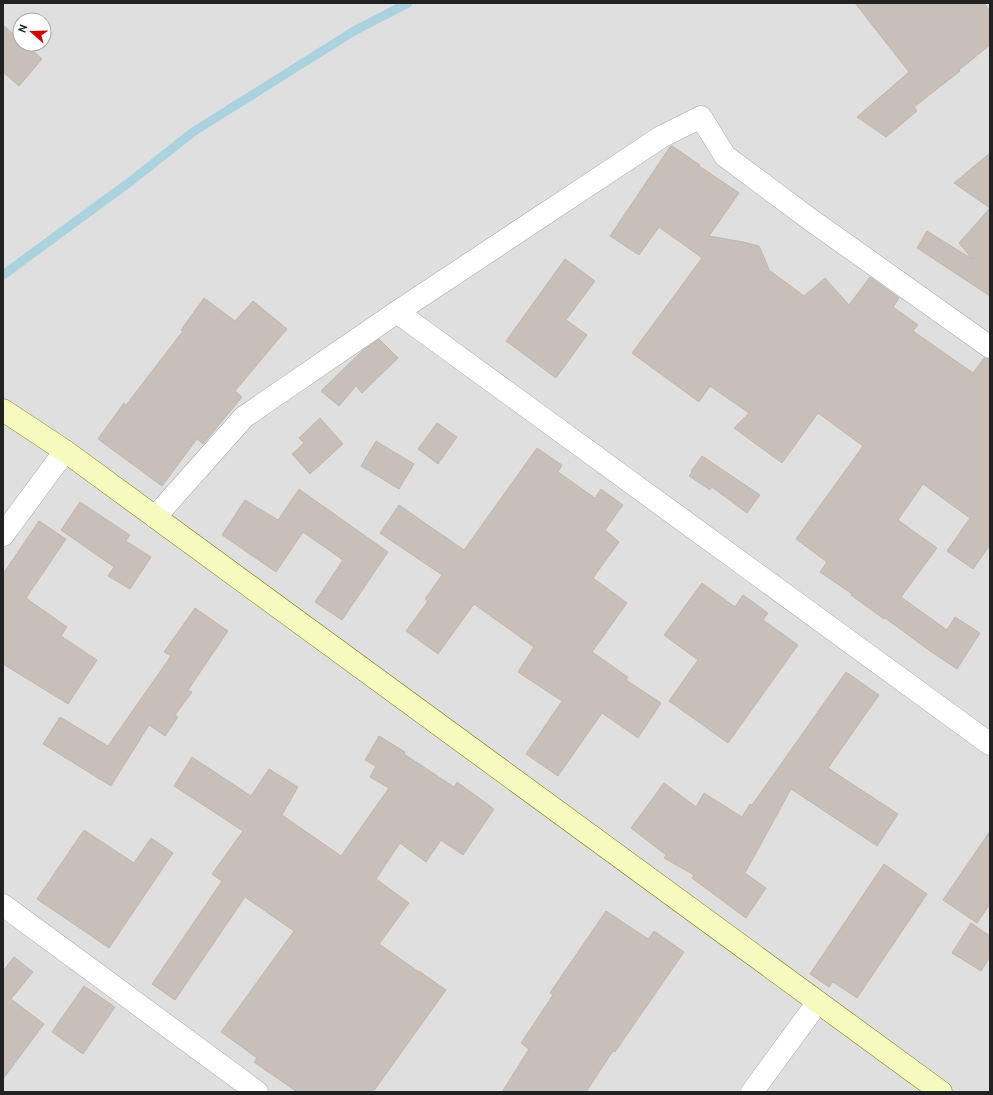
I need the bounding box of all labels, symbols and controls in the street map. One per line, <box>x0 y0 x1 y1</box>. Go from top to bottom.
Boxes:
north arrow <box>12 12 52 52</box>
text: N <box>15 23 31 35</box>

